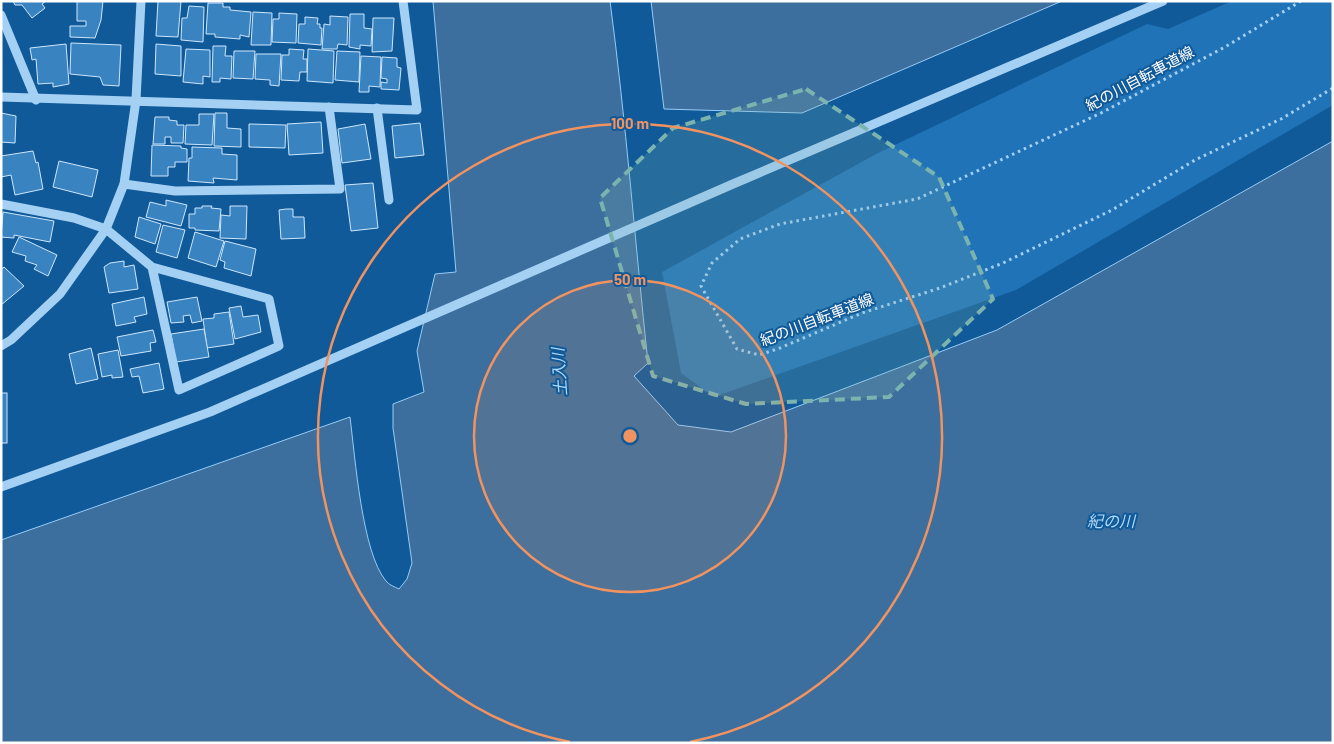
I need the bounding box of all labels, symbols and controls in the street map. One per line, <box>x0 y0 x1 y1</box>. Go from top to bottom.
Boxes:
street label: 紀の川自転車道線 <box>1082 42 1197 114</box>
text: 100 m <box>611 114 649 132</box>
text: 50 m <box>614 270 646 288</box>
street label: 紀の川自転車道線 <box>757 289 876 349</box>
water label: 土入川 <box>547 345 570 397</box>
centre of rings <box>621 427 639 445</box>
water label: 紀の川 <box>1087 511 1137 530</box>

